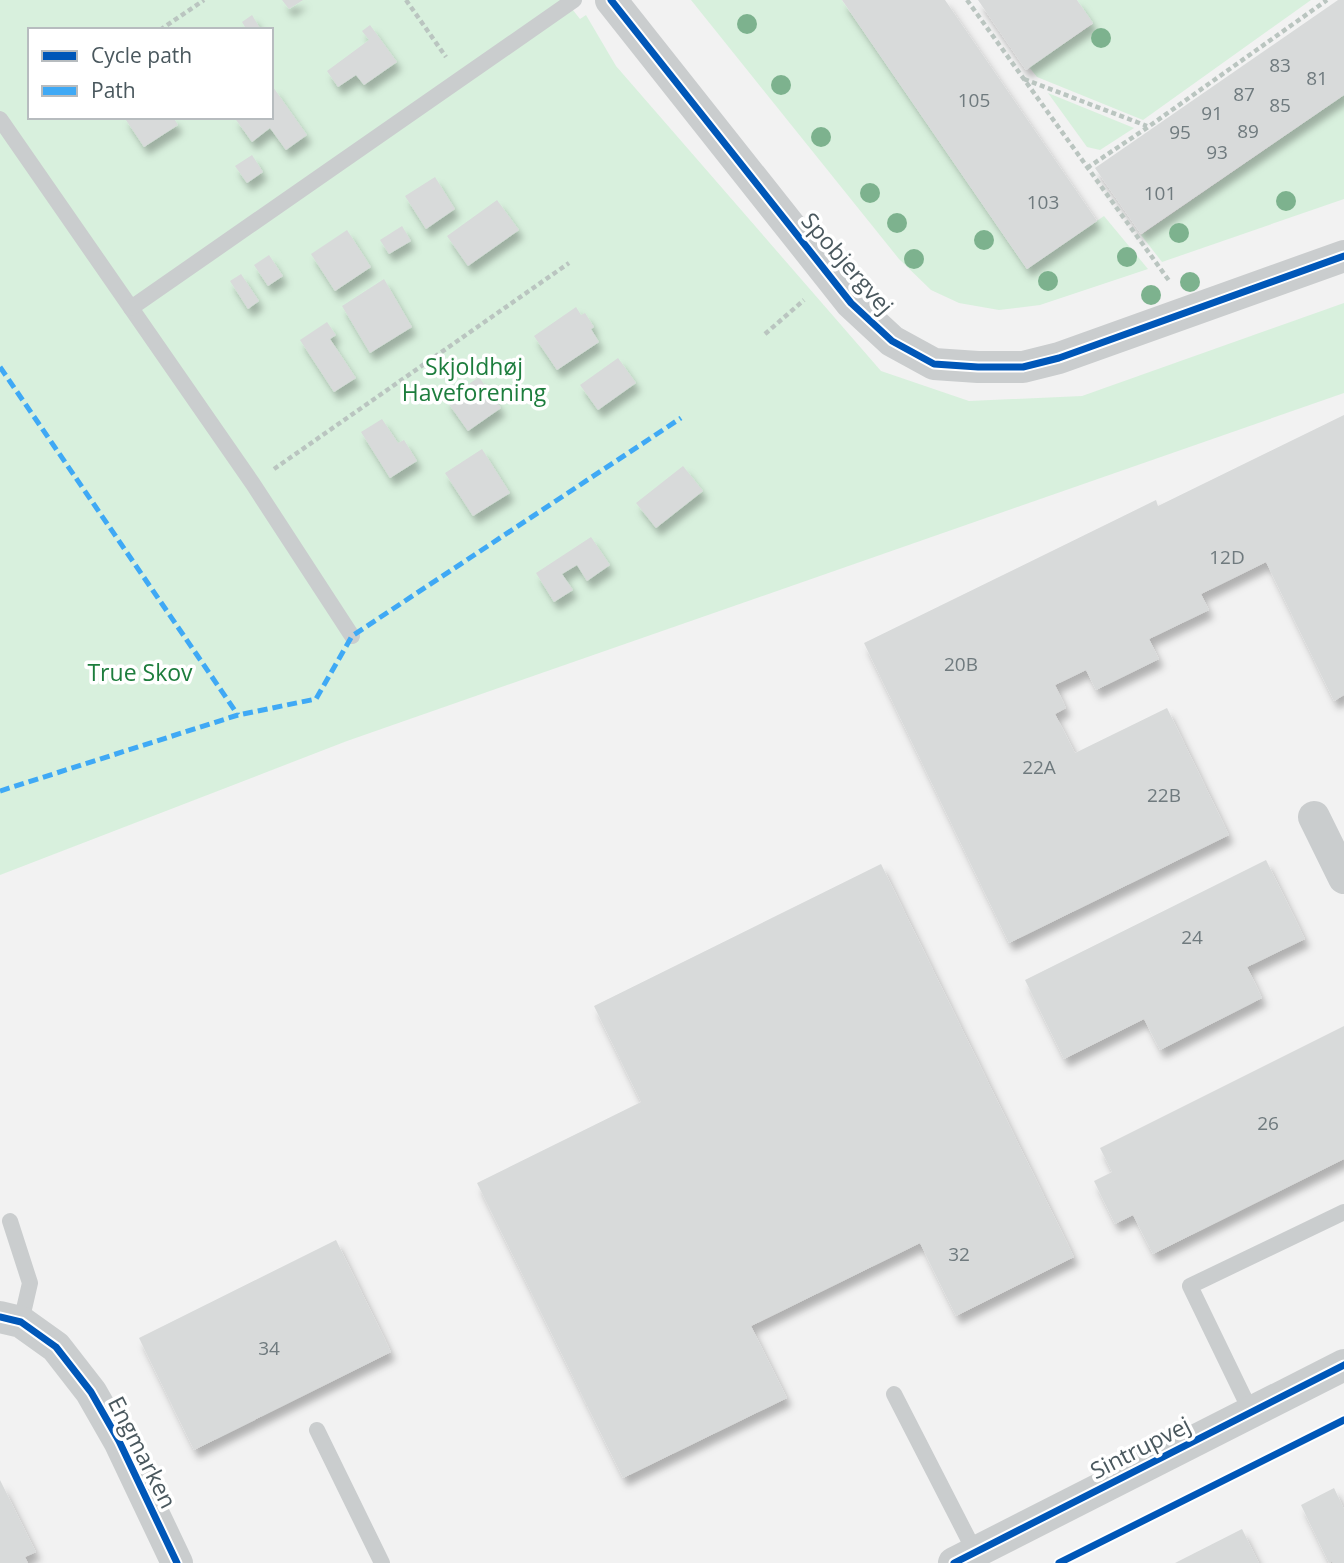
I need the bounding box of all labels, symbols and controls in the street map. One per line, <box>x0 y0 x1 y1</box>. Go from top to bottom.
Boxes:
legend <box>28 28 273 119</box>
text: Cycle path <box>91 41 192 69</box>
house number: 83 <box>1269 52 1291 78</box>
house number: 81 <box>1306 65 1328 91</box>
text: Path <box>91 76 136 104</box>
house number: 87 <box>1233 81 1255 107</box>
house number: 105 <box>958 87 990 113</box>
house number: 85 <box>1269 92 1291 118</box>
house number: 91 <box>1201 100 1223 126</box>
house number: 89 <box>1237 118 1259 144</box>
house number: 95 <box>1169 119 1191 145</box>
house number: 93 <box>1206 139 1228 165</box>
house number: 101 <box>1144 180 1176 206</box>
house number: 103 <box>1027 189 1059 215</box>
street label: Spobjergvej <box>795 205 901 321</box>
park label: Skjoldhøj Haveforening <box>402 350 547 408</box>
house number: 12D <box>1209 544 1245 570</box>
house number: 20B <box>944 651 978 677</box>
park label: True Skov <box>87 656 193 688</box>
house number: 22A <box>1022 754 1056 780</box>
house number: 22B <box>1147 782 1181 808</box>
house number: 24 <box>1181 924 1203 950</box>
house number: 26 <box>1257 1110 1279 1136</box>
house number: 32 <box>948 1241 970 1267</box>
house number: 34 <box>258 1335 280 1361</box>
street label: Engmarken <box>101 1390 185 1514</box>
street label: Sintrupvej <box>1084 1408 1196 1486</box>

